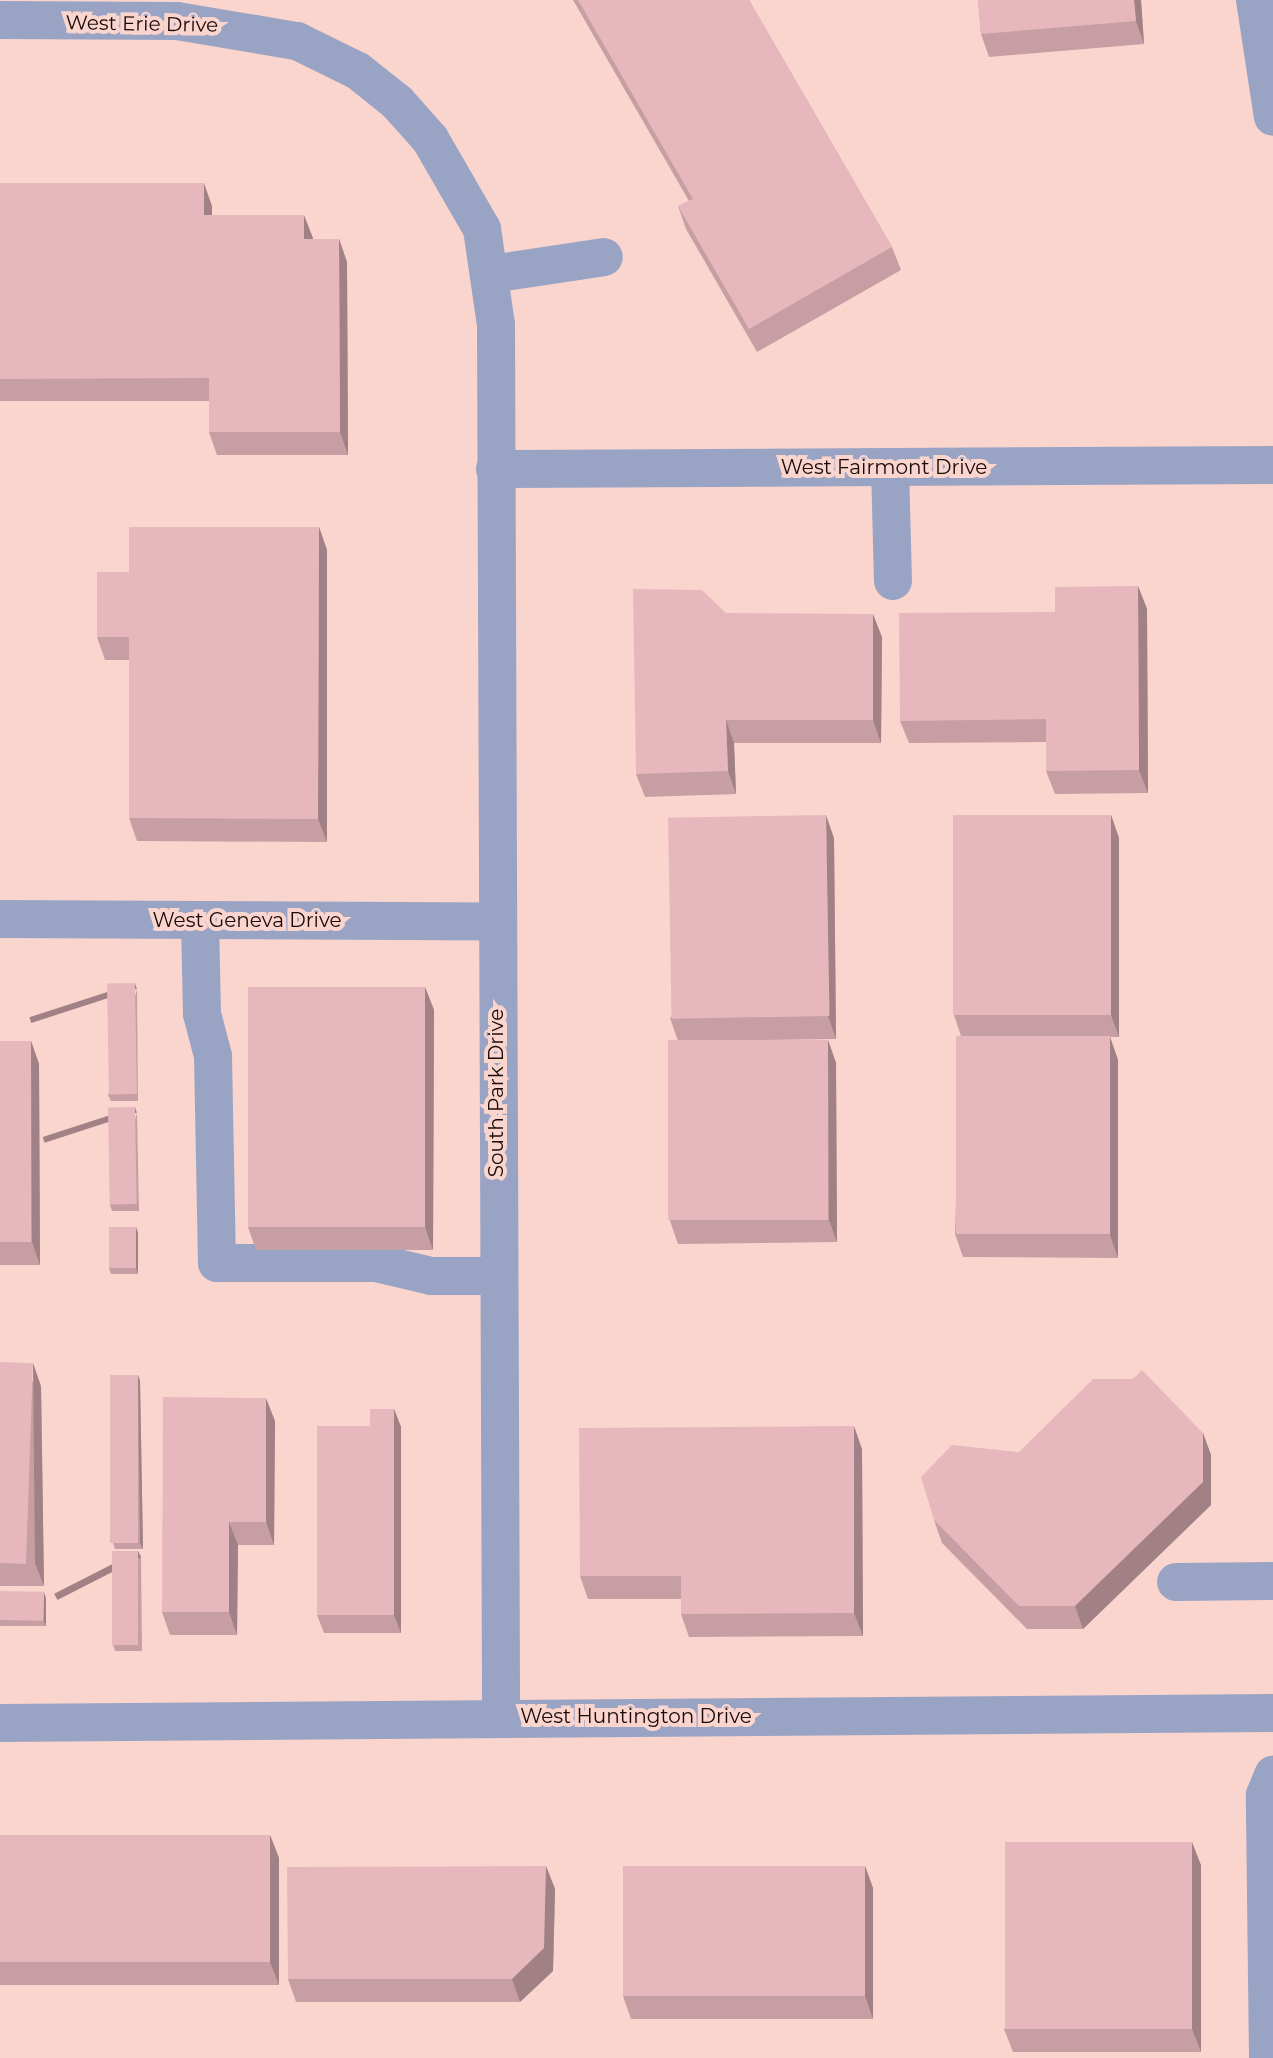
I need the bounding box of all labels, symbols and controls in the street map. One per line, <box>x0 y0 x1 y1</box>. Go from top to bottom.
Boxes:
street label: West Erie Drive <box>65 11 219 37</box>
street label: West Fairmont Drive <box>781 455 987 479</box>
street label: West Geneva Drive <box>152 908 342 932</box>
street label: South Park Drive <box>484 1009 508 1177</box>
street label: West Huntington Drive <box>520 1704 752 1728</box>

